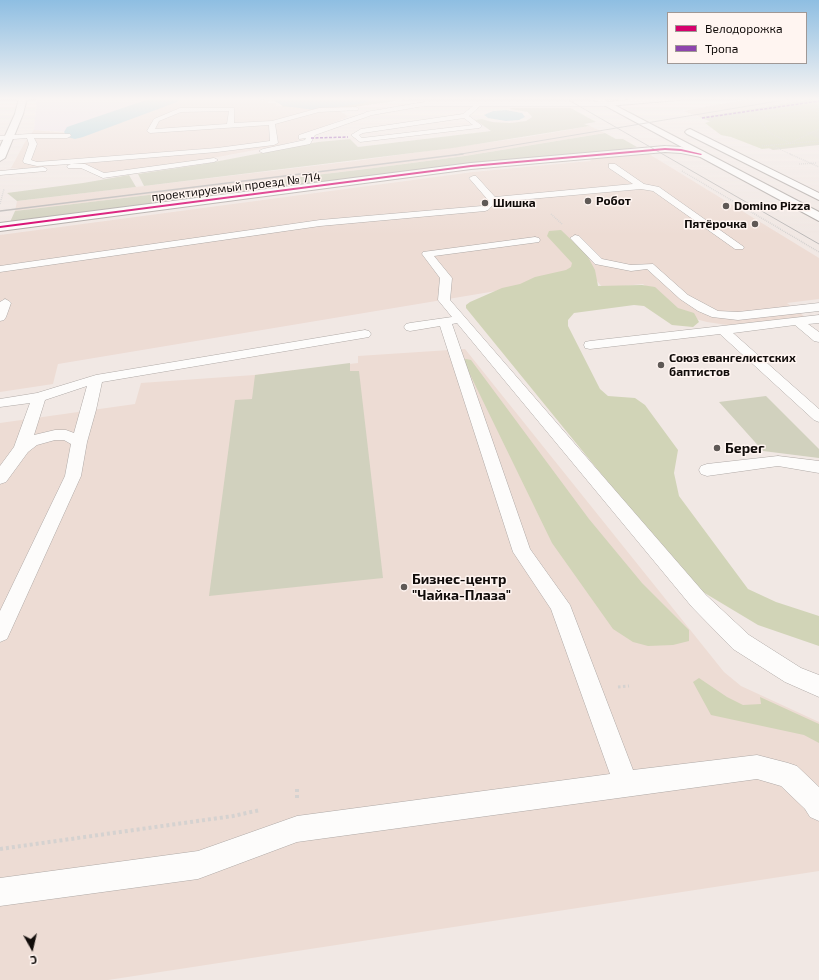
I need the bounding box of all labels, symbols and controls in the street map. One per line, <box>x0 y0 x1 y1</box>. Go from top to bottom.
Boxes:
legend <box>667 12 807 64</box>
text: Велодорожка <box>705 21 783 35</box>
text: Тропа <box>705 41 738 55</box>
street label: проектируемый проезд № 714 <box>151 169 321 205</box>
place label: Робот <box>596 194 631 208</box>
place label: Шишка <box>493 196 536 210</box>
marker: Робот <box>583 196 593 206</box>
marker: Шишка <box>480 198 490 208</box>
place label: Domino Pizza <box>734 199 810 213</box>
marker: Domino Pizza <box>721 201 731 211</box>
place label: Пятёрочка <box>684 217 747 231</box>
marker: Пятёрочка <box>750 219 760 229</box>
place label: Союз евангелистских баптистов <box>669 351 796 379</box>
marker: Союз евангелистских баптистов <box>656 360 666 370</box>
place label: Берег <box>725 440 765 456</box>
marker: Берег <box>712 443 722 453</box>
place label: Бизнес-центр "Чайка-Плаза" <box>412 571 511 604</box>
marker: Бизнес-центр "Чайка-Плаза" <box>399 582 409 592</box>
north arrow <box>12 928 52 968</box>
text: С <box>30 953 38 967</box>

